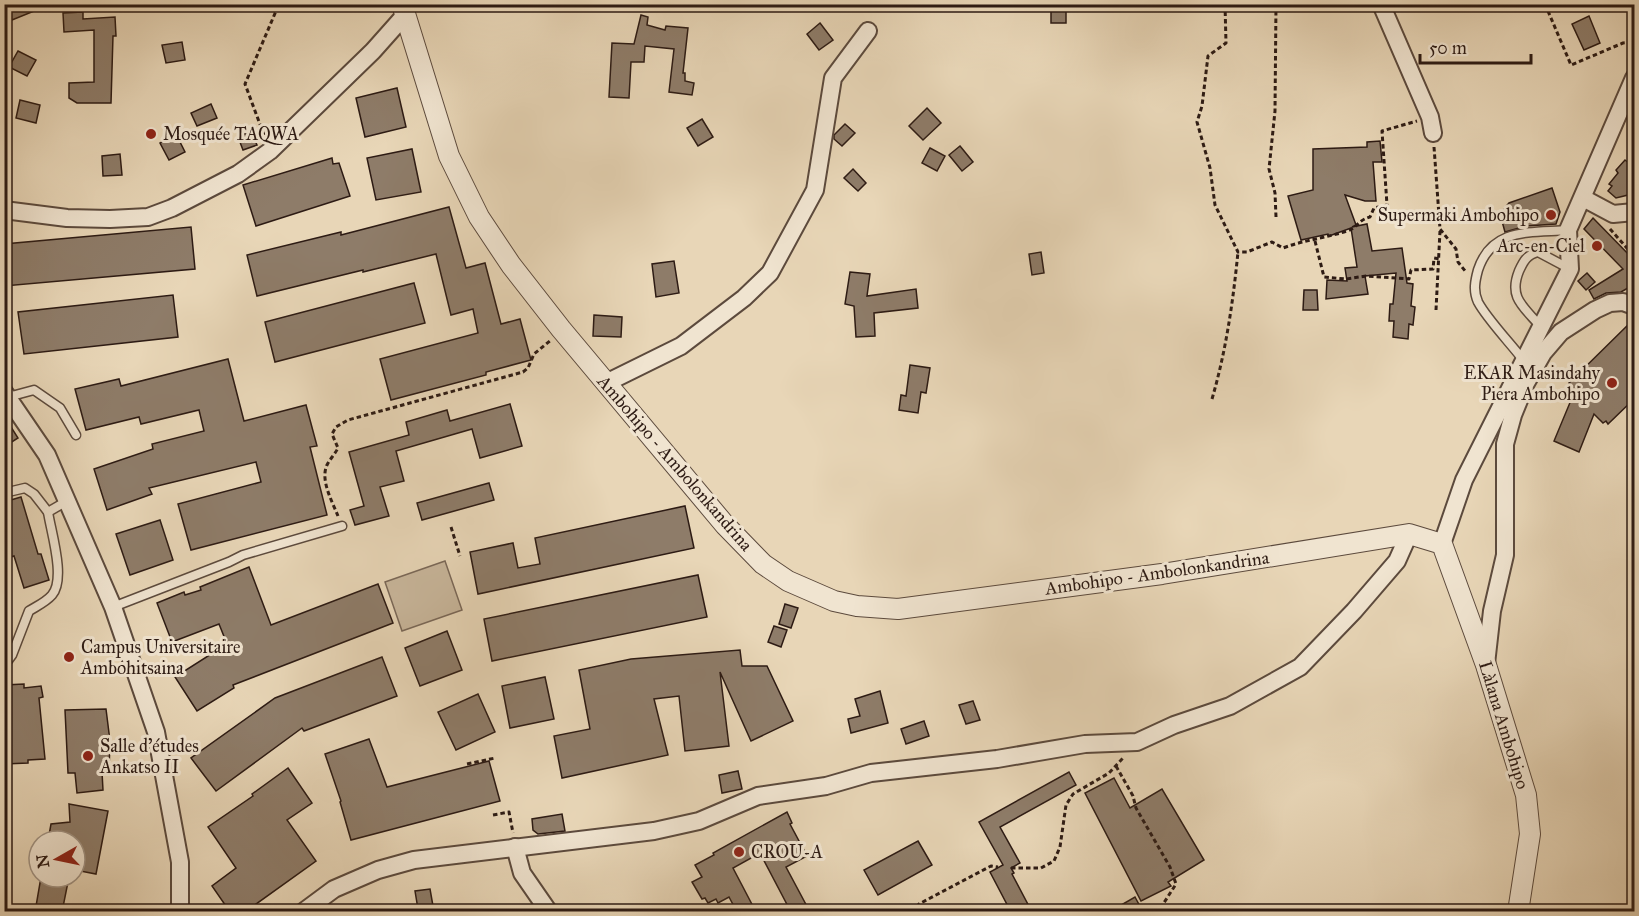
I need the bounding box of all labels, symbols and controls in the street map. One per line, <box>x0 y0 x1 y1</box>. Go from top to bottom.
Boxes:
scale bar <box>1420 27 1531 65</box>
text: 50 m <box>1429 37 1467 59</box>
place label: Mosquée TAQWA <box>163 123 299 146</box>
marker: Mosquée TAQWA <box>144 127 158 141</box>
place label: Supermaki Ambohipo <box>1378 204 1539 226</box>
marker: Supermaki Ambohipo <box>1544 208 1558 222</box>
place label: Arc-en-Ciel <box>1496 235 1585 257</box>
marker: Arc-en-Ciel <box>1590 239 1604 253</box>
place label: EKAR Masindahy Piera Ambohipo <box>1464 362 1601 405</box>
street label: Ambohipo - Ambolonkandrina <box>592 370 758 556</box>
marker: EKAR Masindahy Piera Ambohipo <box>1605 376 1619 390</box>
street label: Ambohipo - Ambolonkandrina <box>1043 546 1271 600</box>
place label: Campus Universitaire Ambohitsaina <box>80 636 240 679</box>
marker: Campus Universitaire Ambohitsaina <box>62 650 76 664</box>
street label: Làlana Ambohipo <box>1474 658 1534 792</box>
place label: Salle d'études Ankatso II <box>99 735 199 778</box>
marker: Salle d'études Ankatso II <box>81 749 95 763</box>
north arrow <box>27 829 87 889</box>
place label: CROU-A <box>751 841 823 863</box>
marker: CROU-A <box>732 845 746 859</box>
text: N <box>32 853 53 869</box>

